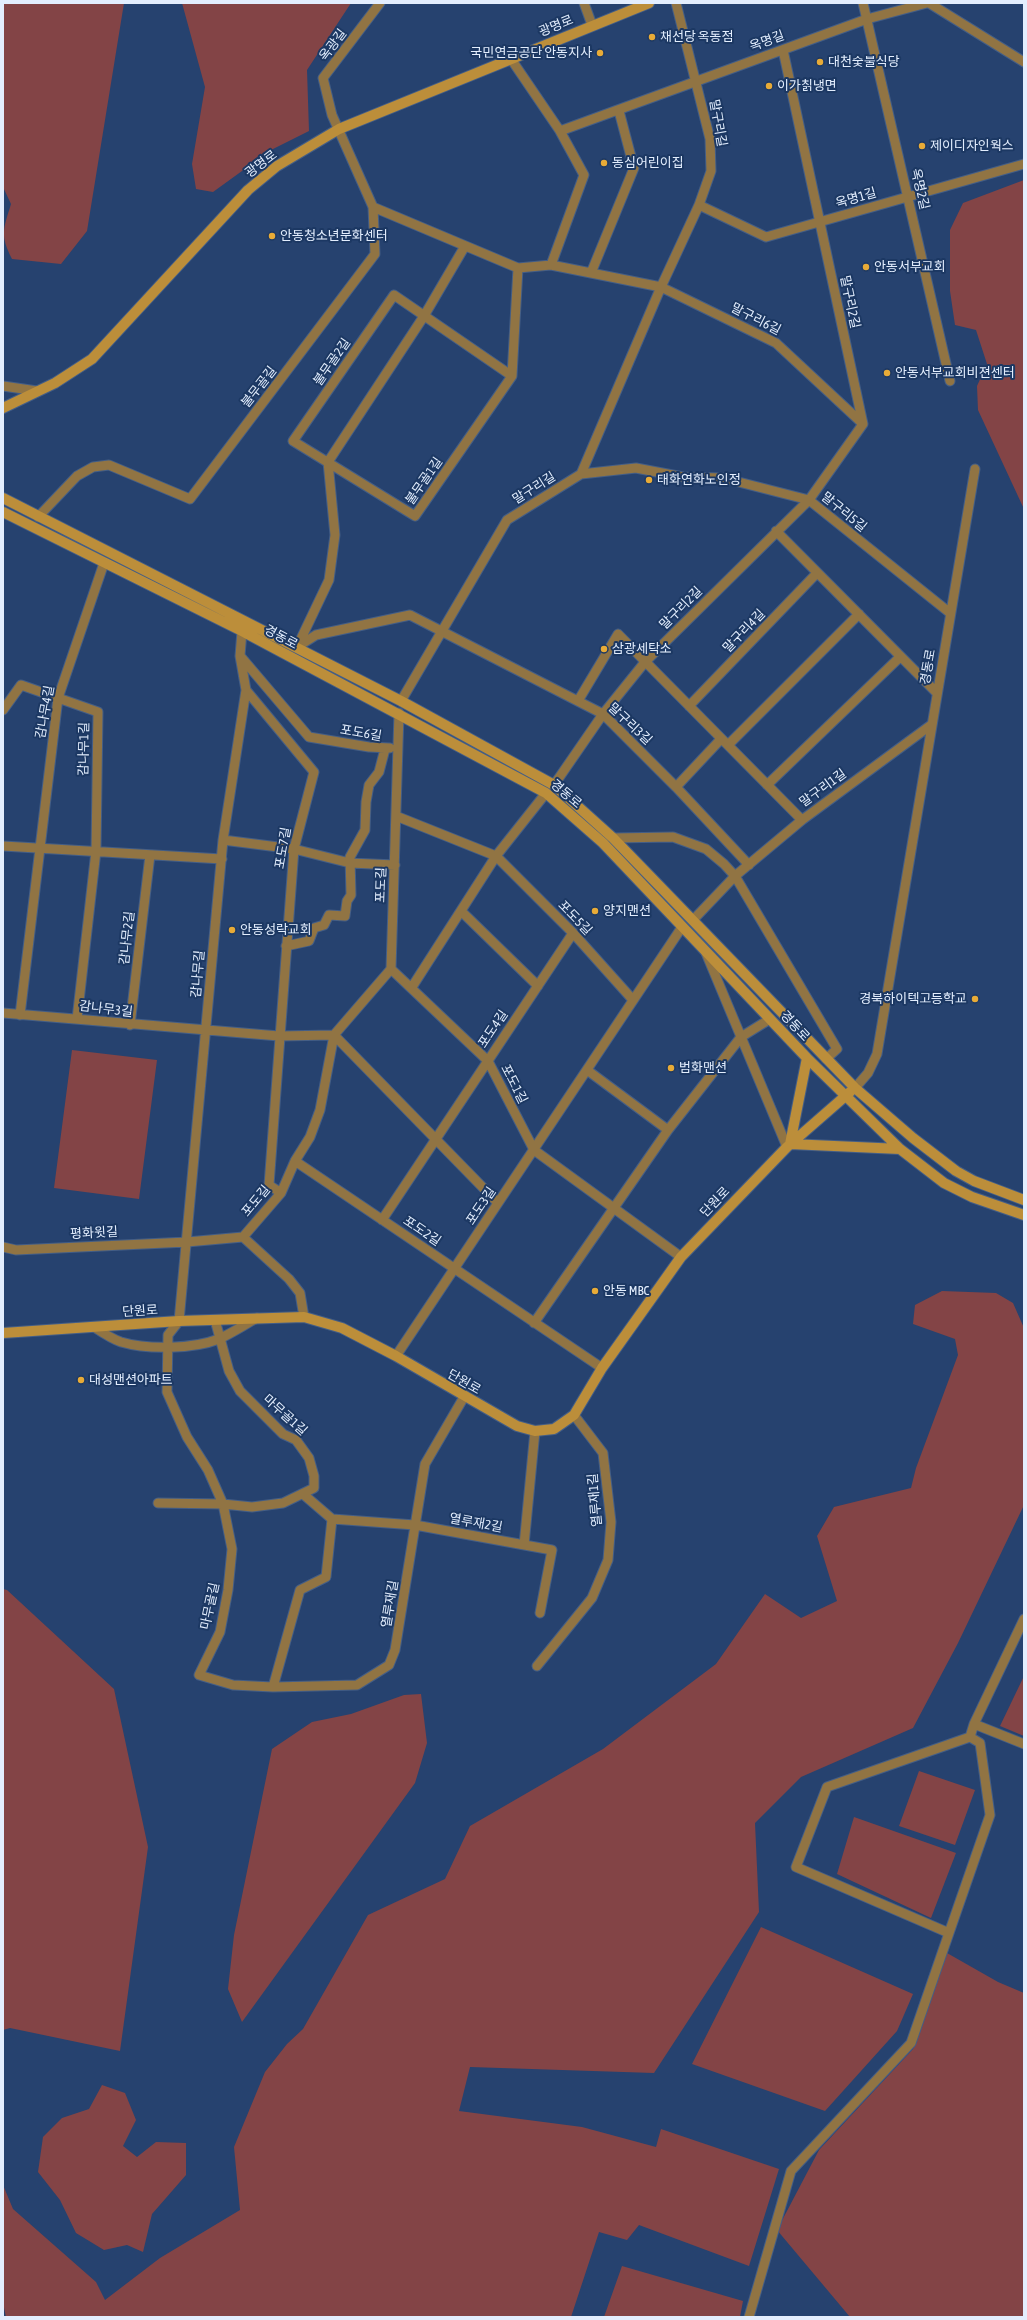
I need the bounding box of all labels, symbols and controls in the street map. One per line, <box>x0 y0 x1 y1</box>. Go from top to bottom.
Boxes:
street label: 광명로 <box>536 12 576 40</box>
street label: 옥광길 <box>316 26 350 64</box>
street label: 옥명길 <box>747 28 787 54</box>
place label: 채선당 옥동점 <box>660 29 734 45</box>
marker: 채선당 옥동점 <box>647 32 657 42</box>
place label: 국민연금공단 안동지사 <box>471 45 592 61</box>
marker: 국민연금공단 안동지사 <box>595 48 605 58</box>
place label: 대천숯불식당 <box>828 54 900 70</box>
marker: 대천숯불식당 <box>815 57 825 67</box>
place label: 이가칡냉면 <box>777 78 837 94</box>
marker: 이가칡냉면 <box>764 81 774 91</box>
street label: 말구리길 <box>706 98 730 148</box>
place label: 제이디자인웍스 <box>930 138 1014 154</box>
marker: 제이디자인웍스 <box>917 141 927 151</box>
street label: 광명로 <box>242 147 280 181</box>
place label: 동심어린이집 <box>612 155 684 171</box>
marker: 동심어린이집 <box>599 158 609 168</box>
street label: 옥명2길 <box>908 167 932 211</box>
street label: 옥명1길 <box>834 185 878 211</box>
place label: 안동청소년문화센터 <box>280 228 388 244</box>
marker: 안동청소년문화센터 <box>267 231 277 241</box>
place label: 안동서부교회 <box>874 259 946 275</box>
marker: 안동서부교회 <box>861 262 871 272</box>
street label: 말구리2길 <box>837 274 863 330</box>
street label: 말구리6길 <box>728 300 784 338</box>
street label: 불무골2길 <box>310 335 354 389</box>
street label: 불무골길 <box>238 363 280 411</box>
place label: 안동서부교회비젼센터 <box>895 365 1015 381</box>
marker: 안동서부교회비젼센터 <box>882 368 892 378</box>
street label: 불무골1길 <box>402 454 446 508</box>
street label: 말구리길 <box>510 469 558 507</box>
place label: 태화연화노인정 <box>657 472 741 488</box>
marker: 태화연화노인정 <box>644 475 654 485</box>
street label: 말구리5길 <box>818 489 870 535</box>
street label: 말구리2길 <box>656 583 706 633</box>
street label: 말구리4길 <box>720 606 768 656</box>
street label: 경동로 <box>261 622 301 652</box>
place label: 삼광세탁소 <box>612 641 672 657</box>
marker: 삼광세탁소 <box>599 644 609 654</box>
street label: 경동로 <box>917 648 939 686</box>
street label: 감나무4길 <box>33 684 57 740</box>
street label: 말구리3길 <box>605 700 655 748</box>
street label: 감나무1길 <box>76 722 92 776</box>
street label: 포도6길 <box>339 722 383 744</box>
street label: 말구리1길 <box>797 766 849 810</box>
street label: 경동로 <box>547 776 585 812</box>
street label: 포도7길 <box>272 826 294 870</box>
street label: 포도길 <box>373 867 389 903</box>
street label: 포도5길 <box>555 897 595 939</box>
place label: 양지맨션 <box>603 903 651 919</box>
marker: 양지맨션 <box>590 906 600 916</box>
street label: 감나무2길 <box>116 910 138 966</box>
place label: 안동성락교회 <box>240 922 312 938</box>
marker: 안동성락교회 <box>227 925 237 935</box>
street label: 감나무길 <box>188 949 208 999</box>
place label: 경북하이텍고등학교 <box>859 991 967 1007</box>
marker: 경북하이텍고등학교 <box>970 994 980 1004</box>
street label: 감나무3길 <box>78 998 134 1020</box>
street label: 포도4길 <box>475 1007 511 1051</box>
street label: 경동로 <box>777 1008 813 1044</box>
place label: 범화맨션 <box>679 1060 727 1076</box>
street label: 포도1길 <box>498 1062 530 1106</box>
marker: 범화맨션 <box>666 1063 676 1073</box>
street label: 포도길 <box>238 1182 274 1220</box>
street label: 포도3길 <box>463 1184 499 1228</box>
street label: 단원로 <box>697 1184 733 1220</box>
street label: 포도2길 <box>400 1213 444 1249</box>
street label: 평화윗길 <box>70 1224 118 1242</box>
place label: 안동 MBC <box>603 1283 649 1299</box>
marker: 안동 MBC <box>590 1286 600 1296</box>
street label: 단원로 <box>122 1302 158 1320</box>
street label: 단원로 <box>445 1366 483 1398</box>
place label: 대성맨션아파트 <box>89 1372 173 1388</box>
marker: 대성맨션아파트 <box>76 1375 86 1385</box>
street label: 마무골1길 <box>260 1391 310 1439</box>
street label: 열루재1길 <box>585 1472 605 1528</box>
street label: 열루재2길 <box>448 1511 504 1535</box>
street label: 열루재길 <box>379 1579 401 1629</box>
street label: 마무골길 <box>197 1581 223 1631</box>

